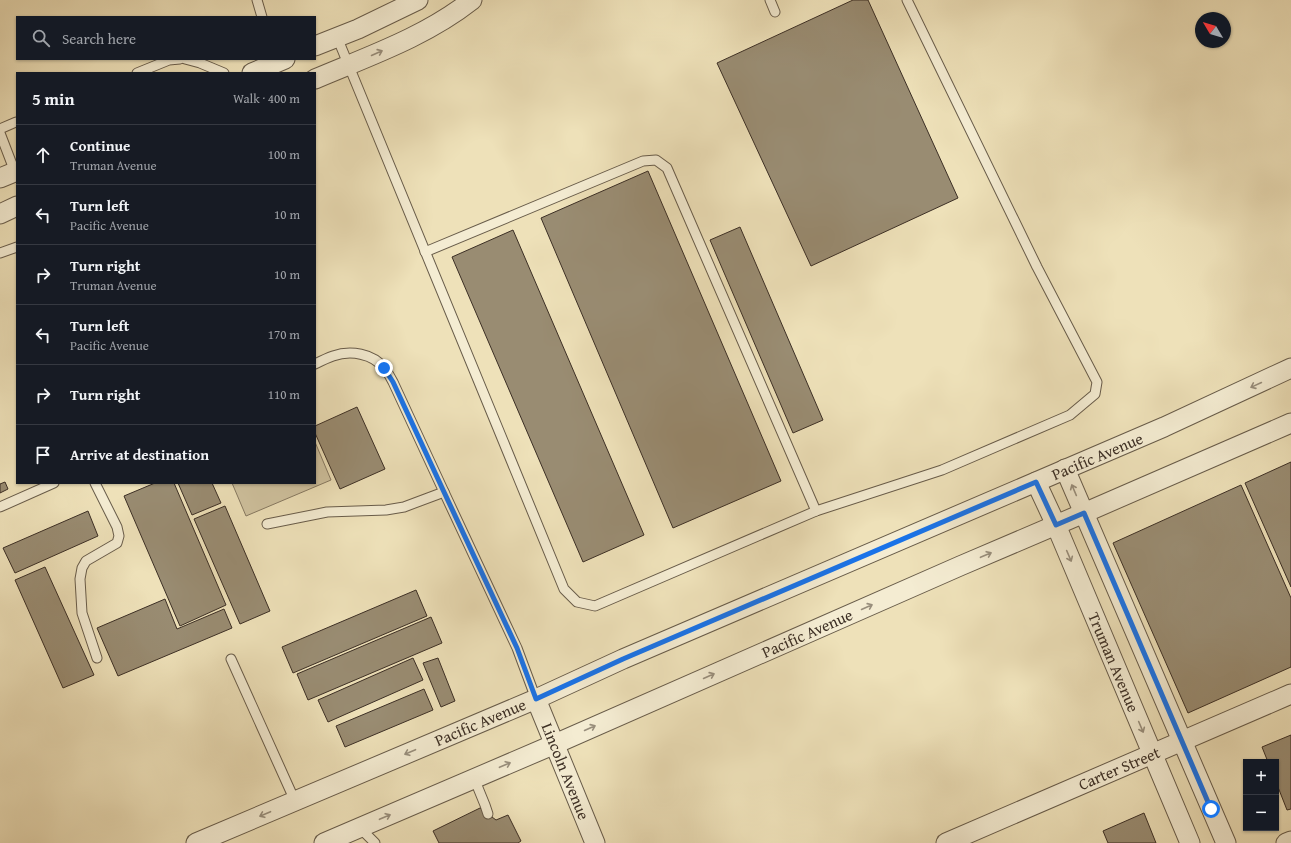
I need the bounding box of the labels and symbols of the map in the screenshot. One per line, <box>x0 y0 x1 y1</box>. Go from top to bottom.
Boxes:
north arrow <box>1195 12 1231 48</box>
one-way arrow <box>371 49 383 56</box>
route end <box>375 359 393 377</box>
one-way arrow <box>1250 382 1262 389</box>
street label: Pacific Avenue <box>1048 426 1146 486</box>
one-way arrow <box>1070 485 1077 497</box>
one-way arrow <box>1065 549 1073 561</box>
one-way arrow <box>979 551 991 558</box>
street label: Pacific Avenue <box>758 602 856 664</box>
one-way arrow <box>860 603 872 610</box>
street label: Truman Avenue <box>1082 608 1146 716</box>
one-way arrow <box>703 672 715 679</box>
street label: Pacific Avenue <box>431 692 529 752</box>
street label: Lincoln Avenue <box>536 719 596 823</box>
one-way arrow <box>1138 721 1145 733</box>
one-way arrow <box>584 724 596 731</box>
street label: Carter Street <box>1074 740 1164 796</box>
one-way arrow <box>405 749 417 756</box>
one-way arrow <box>498 761 510 769</box>
route start <box>1202 800 1220 818</box>
one-way arrow <box>259 810 271 818</box>
one-way arrow <box>379 812 391 820</box>

